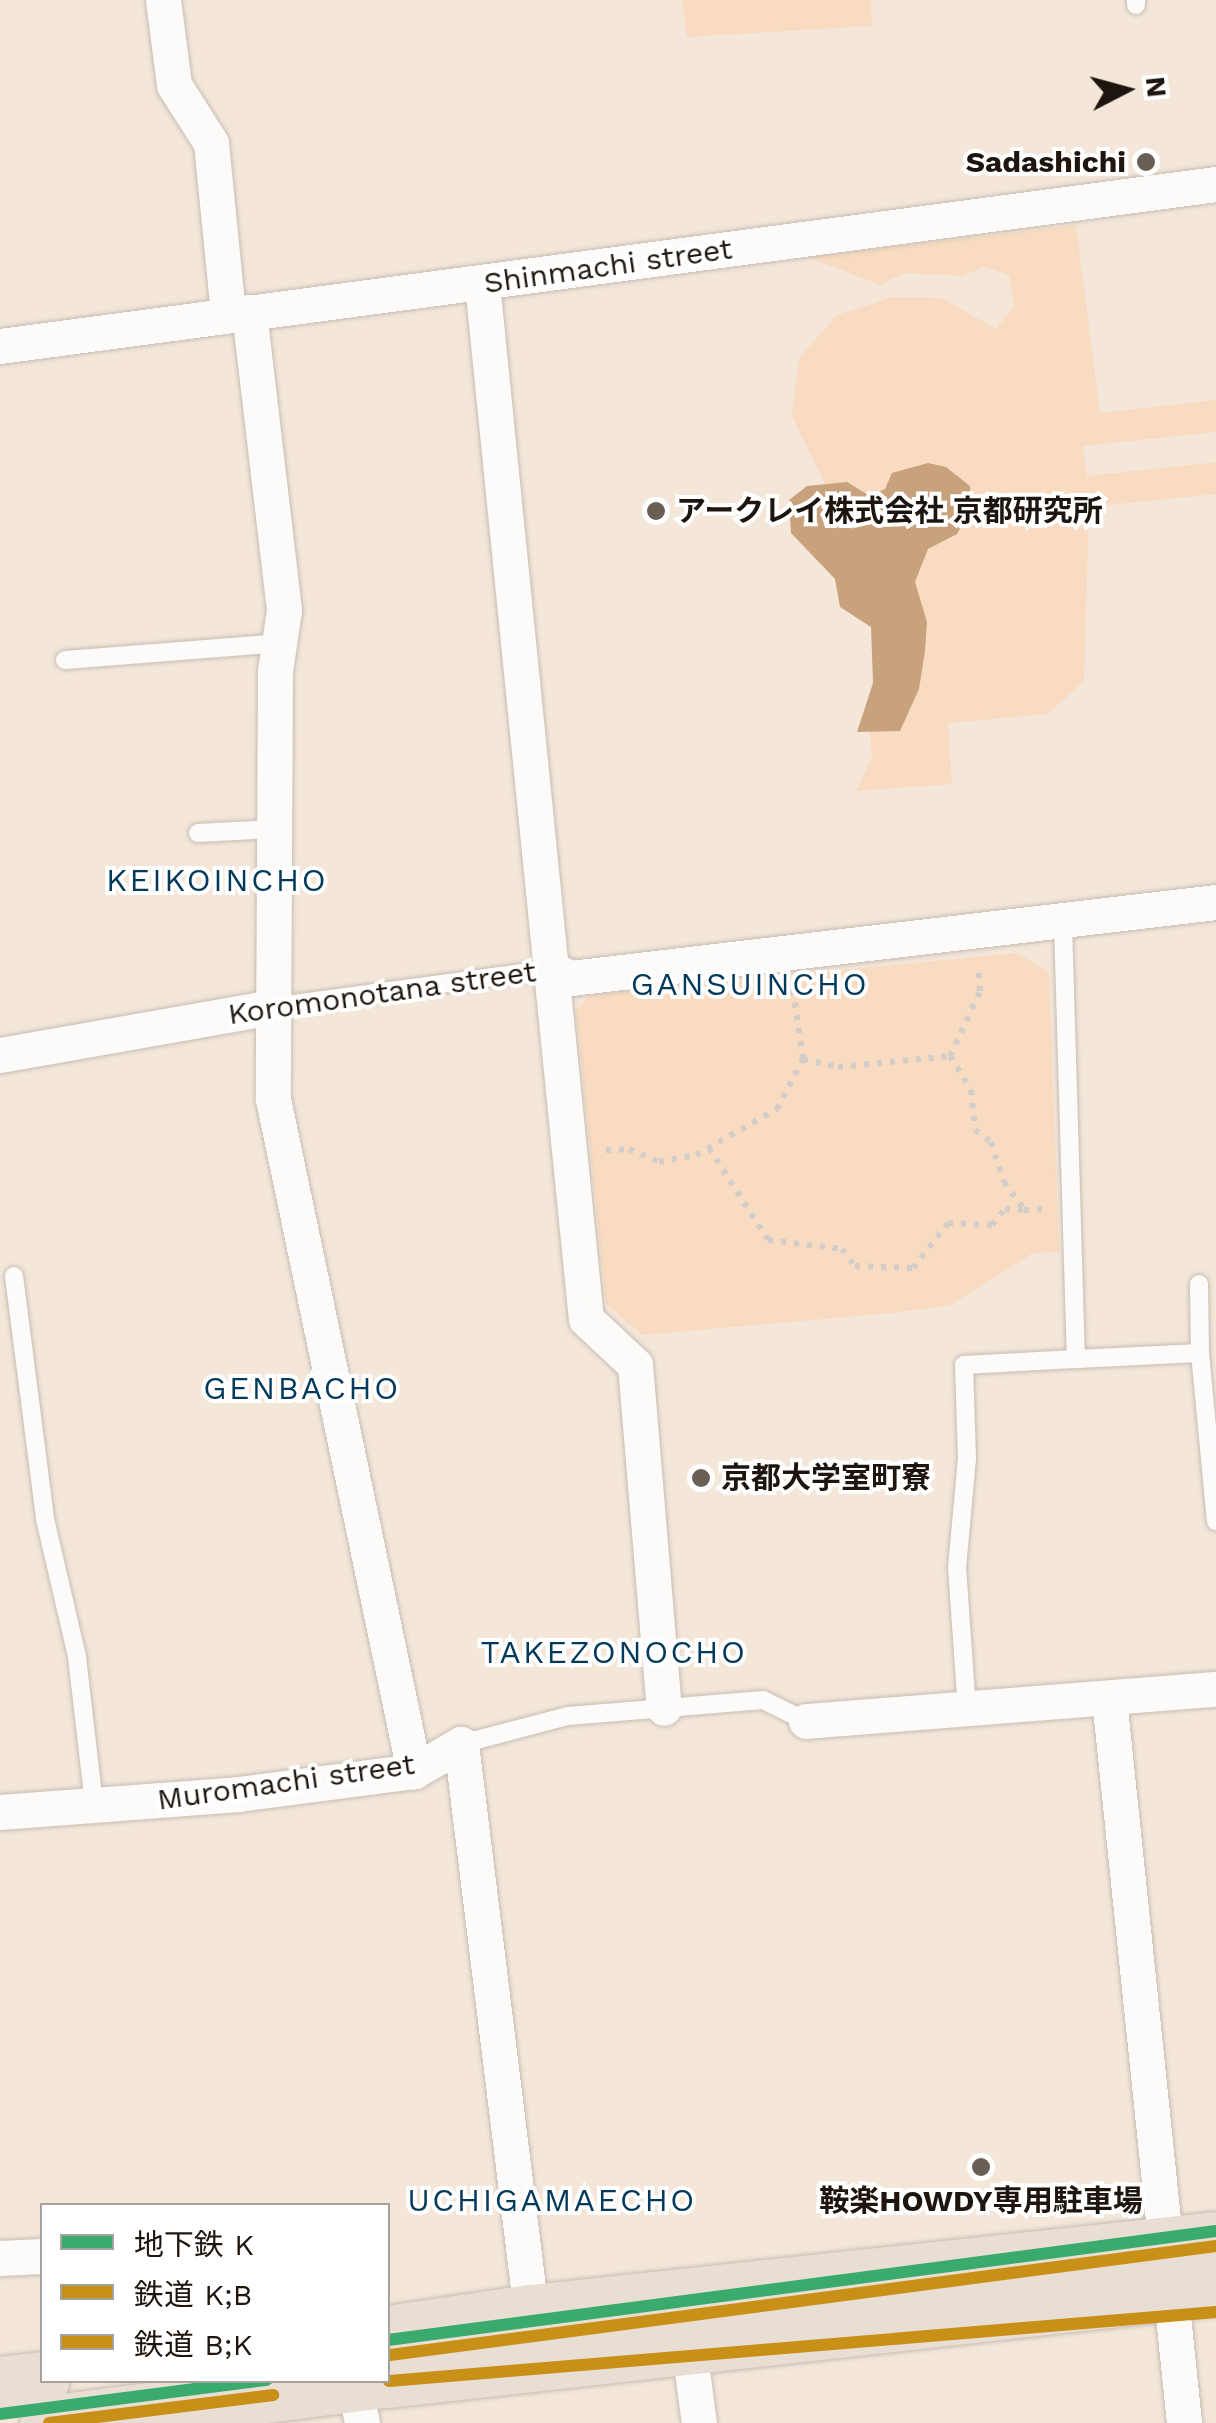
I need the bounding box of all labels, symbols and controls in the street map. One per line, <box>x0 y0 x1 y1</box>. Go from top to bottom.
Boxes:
north arrow <box>1076 40 1176 140</box>
text: N <box>1139 75 1174 99</box>
place label: Sadashichi <box>966 144 1126 180</box>
marker: Sadashichi <box>1135 151 1157 173</box>
street label: Shinmachi street <box>482 231 734 301</box>
place label: アークレイ株式会社 京都研究所 <box>676 493 1103 529</box>
marker: アークレイ株式会社 京都研究所 <box>645 500 667 522</box>
district label: KEIKOINCHO <box>106 861 328 899</box>
street label: Koromonotana street <box>225 954 539 1032</box>
district label: GANSUINCHO <box>631 965 869 1003</box>
district label: GENBACHO <box>203 1369 401 1407</box>
place label: 京都大学室町寮 <box>721 1460 931 1496</box>
marker: 京都大学室町寮 <box>690 1467 712 1489</box>
district label: TAKEZONOCHO <box>481 1633 747 1671</box>
street label: Muromachi street <box>155 1746 417 1818</box>
marker: 鞍楽HOWDY専用駐車場 <box>970 2156 992 2178</box>
district label: UCHIGAMAECHO <box>407 2181 697 2219</box>
place label: 鞍楽HOWDY専用駐車場 <box>819 2183 1143 2219</box>
legend <box>40 2203 390 2383</box>
text: 地下鉄 K <box>134 2227 254 2262</box>
text: 鉄道 K;B <box>134 2277 252 2312</box>
text: 鉄道 B;K <box>134 2327 252 2362</box>

